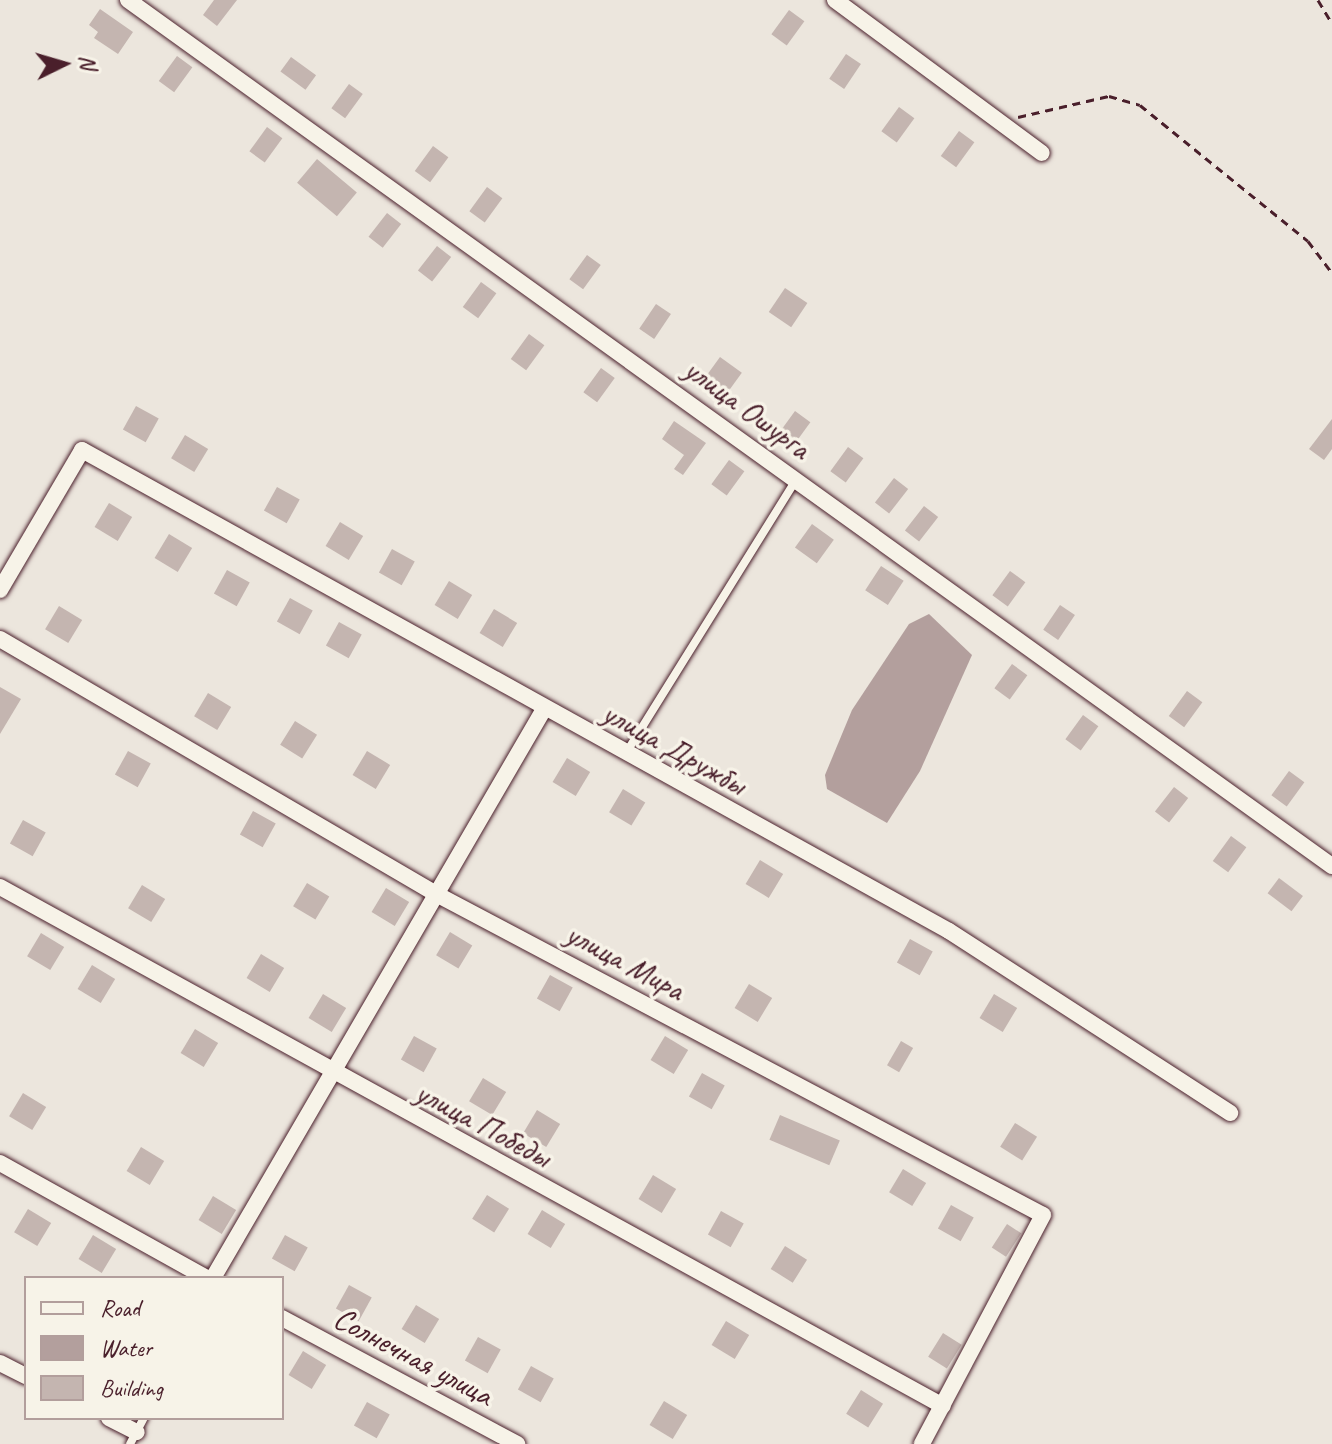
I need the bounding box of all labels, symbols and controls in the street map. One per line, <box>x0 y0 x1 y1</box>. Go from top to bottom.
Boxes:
north arrow <box>24 24 104 104</box>
text: N <box>73 54 102 70</box>
street label: улица Ошурга <box>676 350 818 468</box>
street label: улица Дружбы <box>596 694 752 804</box>
street label: улица Мира <box>559 915 691 1009</box>
street label: улица Победы <box>409 1074 557 1176</box>
legend <box>24 1276 284 1420</box>
text: Road <box>100 1293 140 1323</box>
street label: Солнечная улица <box>326 1298 500 1416</box>
text: Water <box>100 1333 152 1363</box>
text: Building <box>100 1373 163 1403</box>

